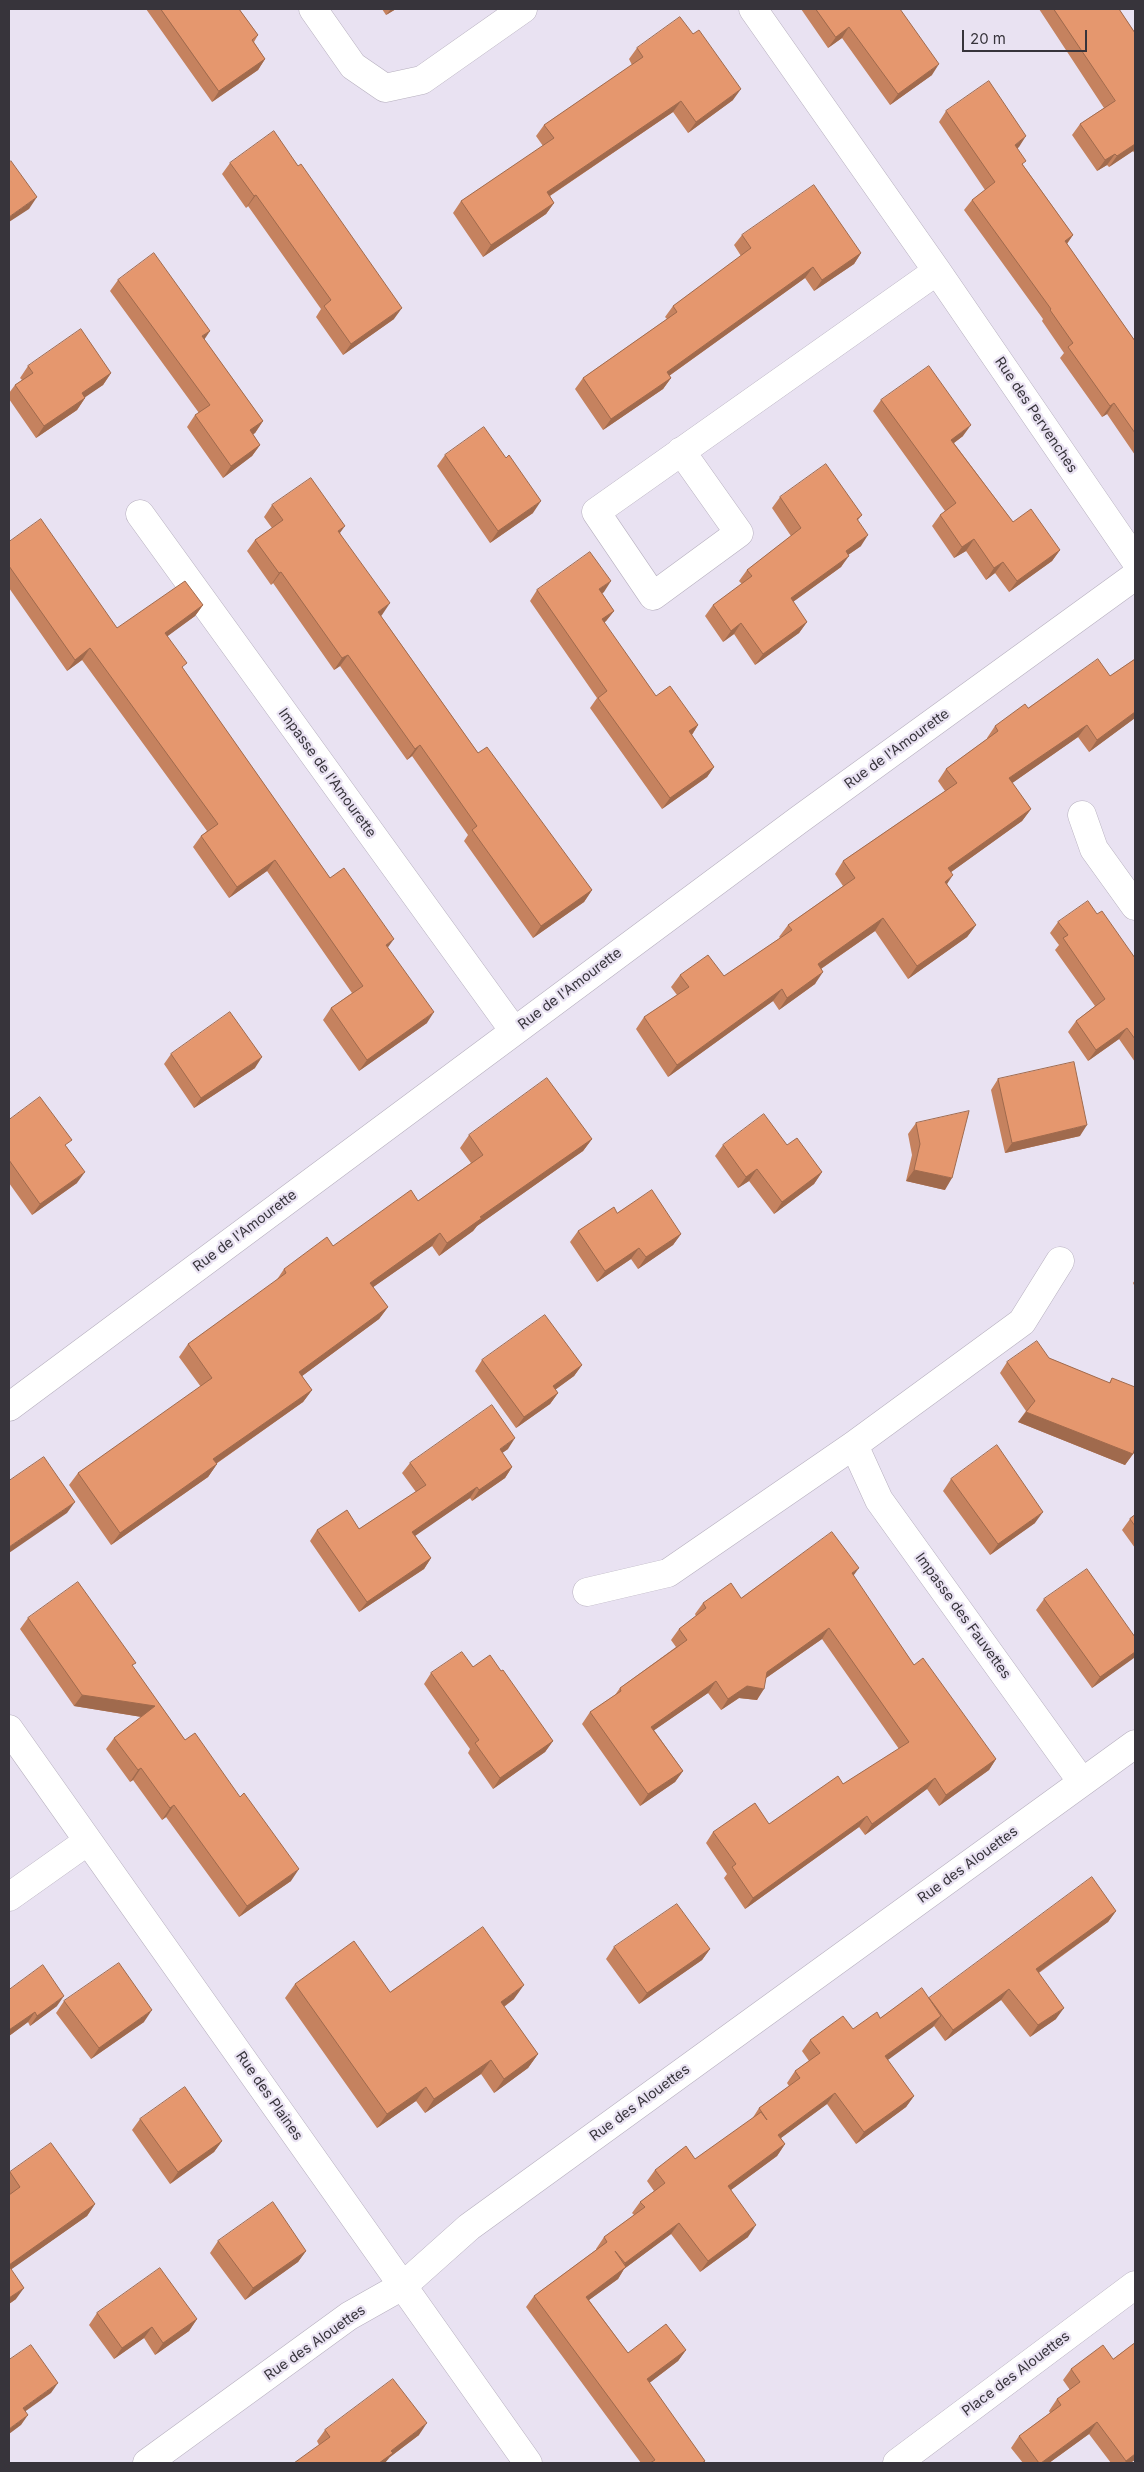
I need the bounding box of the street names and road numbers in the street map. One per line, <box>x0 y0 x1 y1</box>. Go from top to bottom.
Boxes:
street label: Rue des Pervenches <box>991 354 1081 476</box>
street label: Impasse de l'Amourette <box>275 705 379 841</box>
street label: Rue de l'Amourette <box>841 705 953 793</box>
street label: Rue de l'Amourette <box>515 945 625 1033</box>
street label: Rue de l'Amourette <box>190 1187 300 1275</box>
street label: Impasse des Fauvettes <box>912 1550 1014 1682</box>
street label: Rue des Alouettes <box>915 1823 1021 1907</box>
street label: Rue des Plaines <box>232 2048 306 2144</box>
street label: Rue des Alouettes <box>587 2061 693 2145</box>
street label: Rue des Alouettes <box>261 2302 369 2384</box>
street label: Place des Alouettes <box>959 2328 1073 2420</box>

